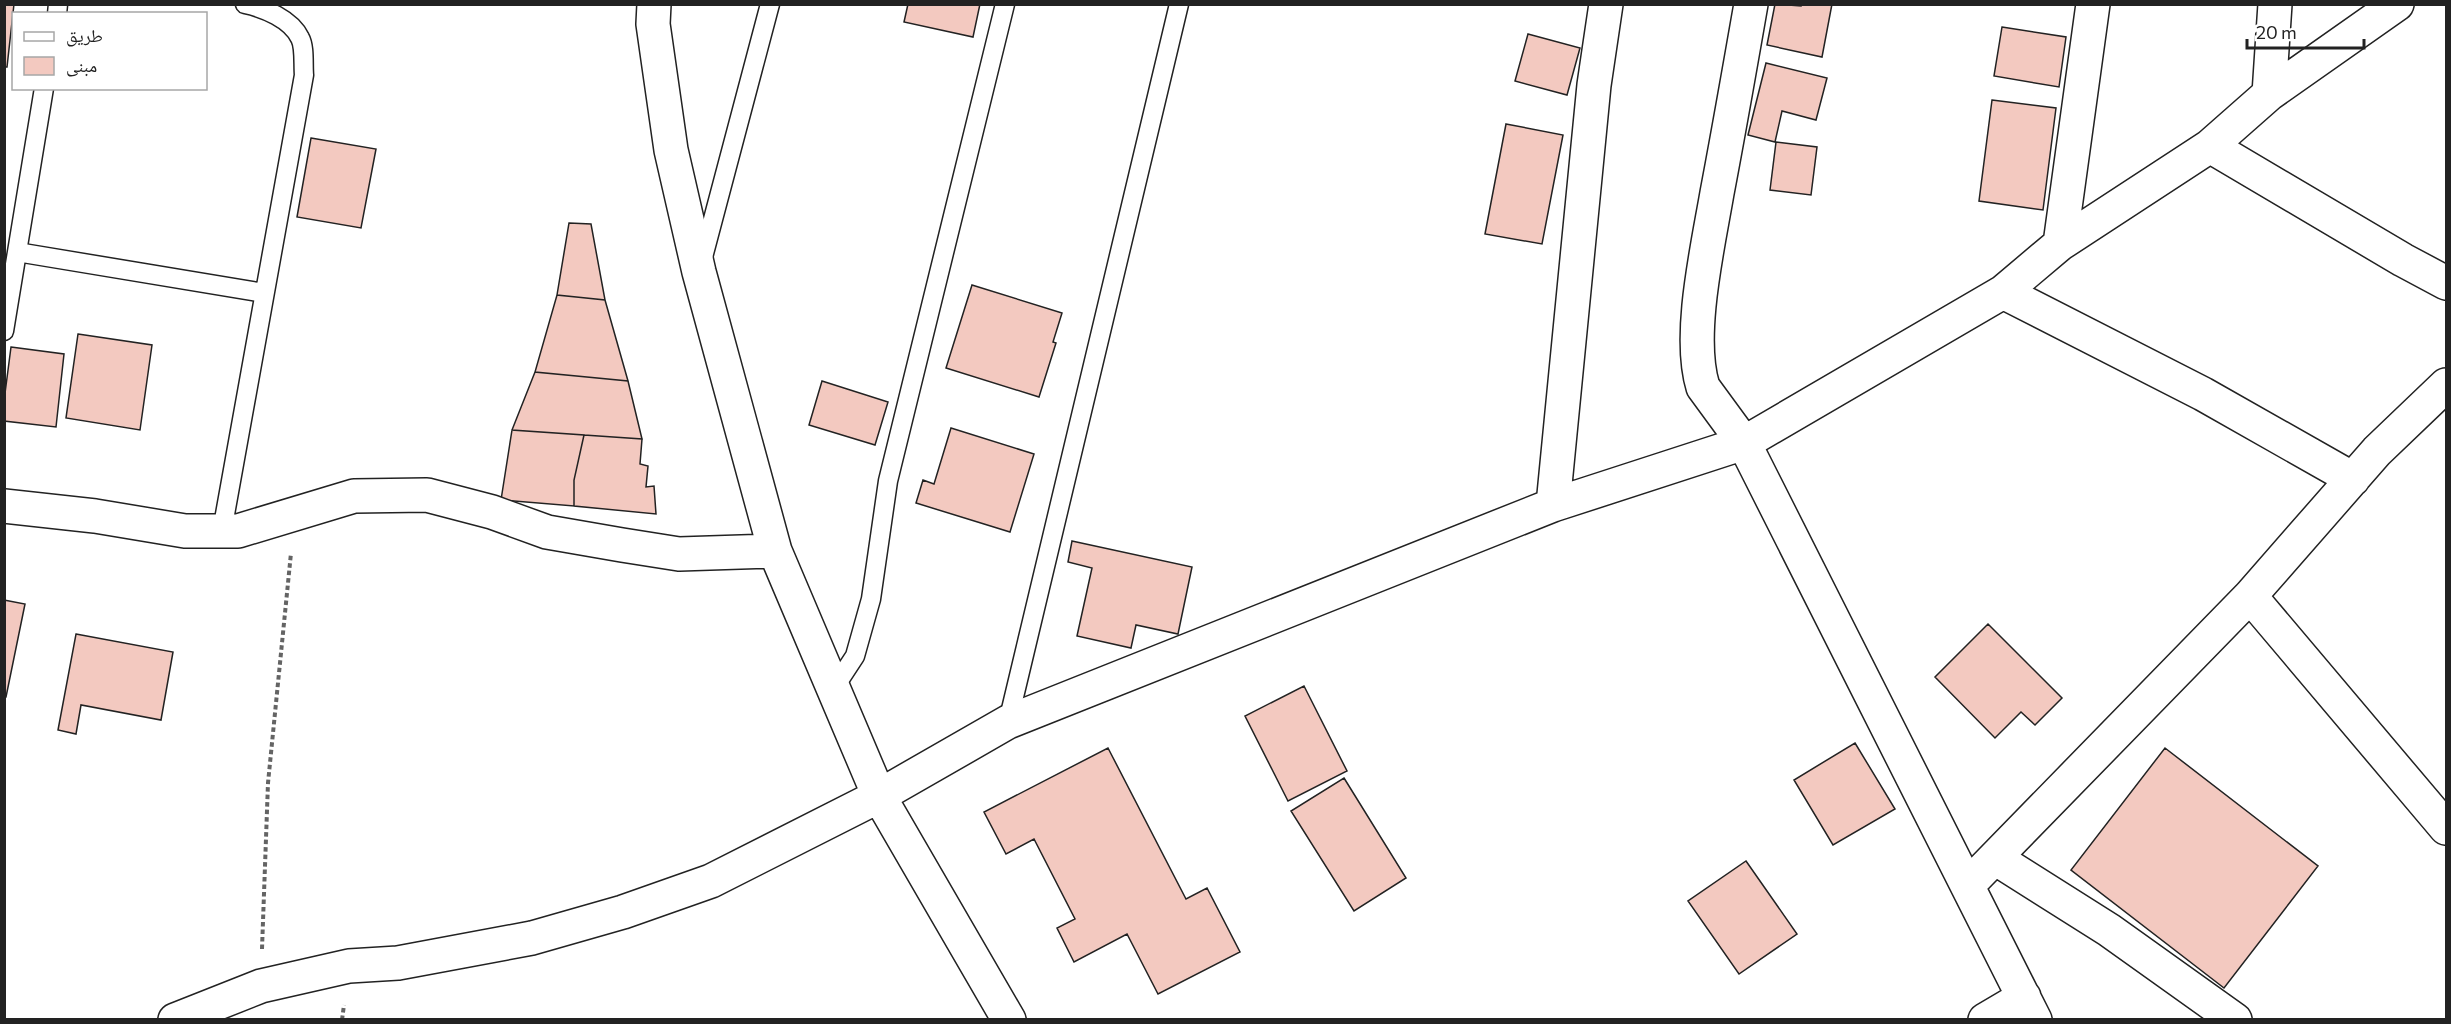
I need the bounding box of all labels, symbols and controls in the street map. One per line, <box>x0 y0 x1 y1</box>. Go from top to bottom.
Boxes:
legend <box>12 12 207 90</box>
scale bar <box>2247 12 2364 50</box>
text: 20 m <box>2256 21 2297 43</box>
text: طريق <box>66 24 103 47</box>
text: مبنى <box>66 54 97 77</box>

